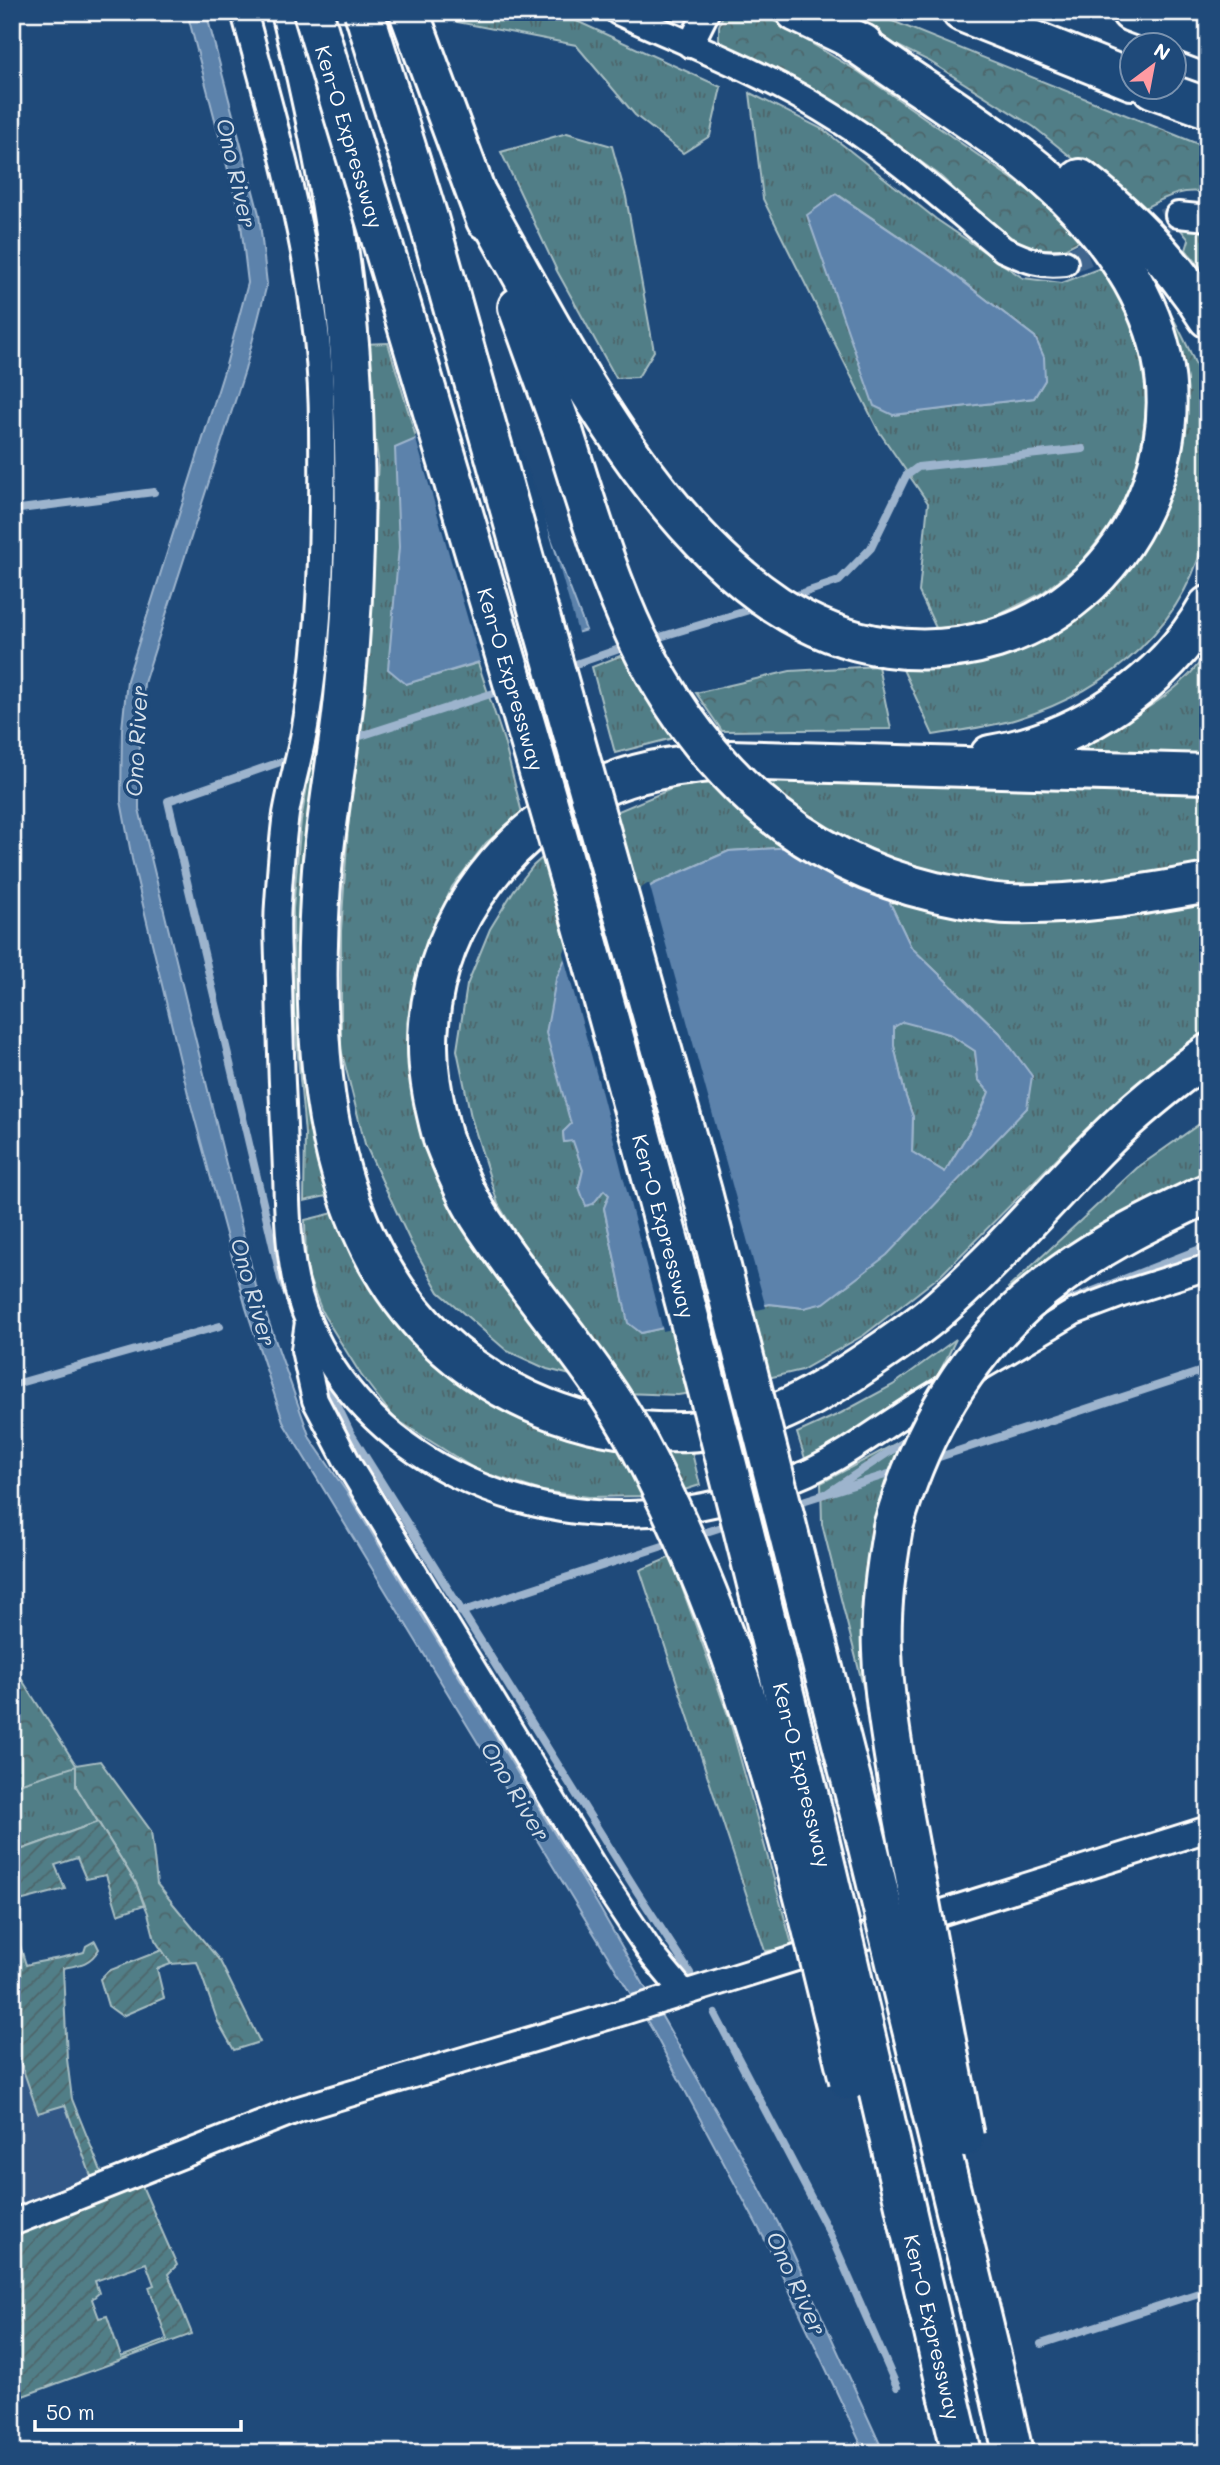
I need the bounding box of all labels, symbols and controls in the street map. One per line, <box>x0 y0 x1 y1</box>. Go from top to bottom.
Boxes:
north arrow <box>1118 32 1188 102</box>
text: N <box>1150 37 1175 66</box>
street label: Ken-O Expressway <box>310 42 391 231</box>
water label: Ono River <box>210 115 264 231</box>
street label: Ken-O Expressway <box>472 584 551 774</box>
water label: Ono River <box>118 684 154 798</box>
street label: Ken-O Expressway <box>627 1131 702 1321</box>
water label: Ono River <box>224 1234 284 1350</box>
street label: Ken-O Expressway <box>768 1679 839 1870</box>
water label: Ono River <box>474 1735 558 1847</box>
water label: Ono River <box>760 2226 834 2340</box>
street label: Ken-O Expressway <box>899 2232 967 2422</box>
scale bar <box>35 2388 242 2432</box>
text: 50 m <box>46 2398 95 2425</box>

